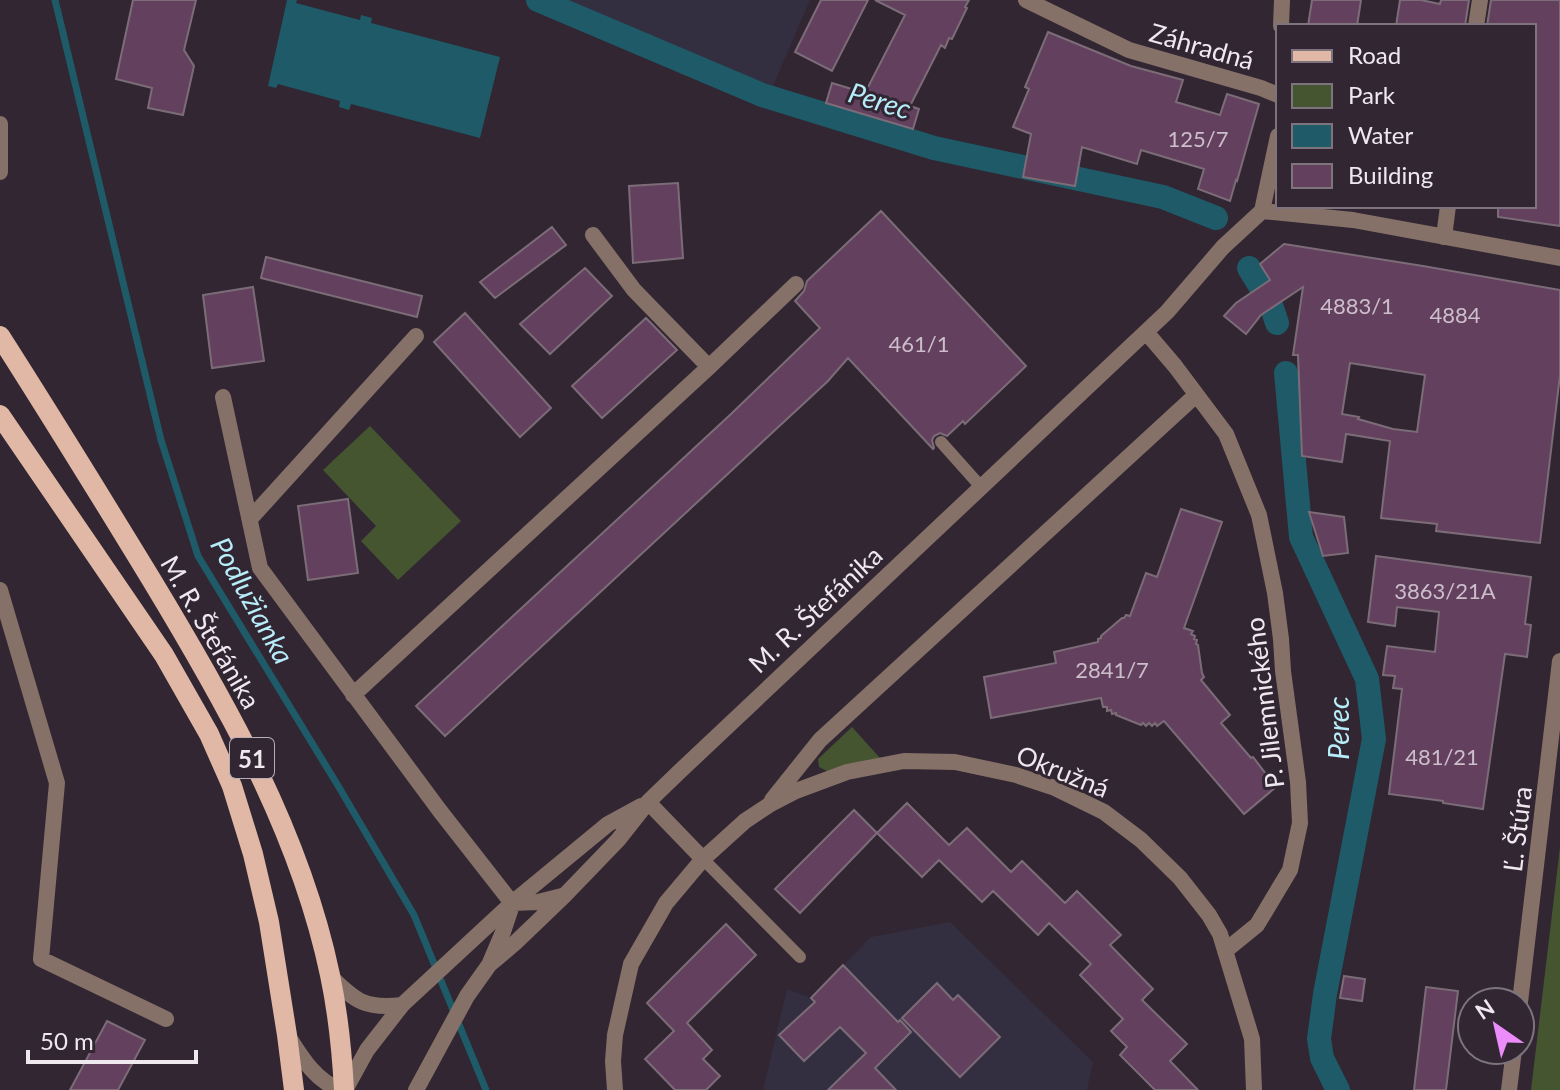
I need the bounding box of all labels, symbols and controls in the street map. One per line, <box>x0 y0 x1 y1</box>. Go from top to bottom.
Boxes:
street label: Záhradná <box>1146 16 1258 76</box>
legend <box>1276 24 1536 208</box>
text: Road <box>1348 40 1401 69</box>
water label: Perec <box>845 74 916 126</box>
text: Park <box>1348 80 1396 109</box>
text: Water <box>1348 120 1413 149</box>
house number: 125/7 <box>1168 125 1228 152</box>
text: Building <box>1348 160 1433 189</box>
house number: 4883/1 <box>1320 292 1394 319</box>
house number: 4884 <box>1429 301 1481 328</box>
house number: 461/1 <box>889 330 949 357</box>
water label: Podlužianka <box>204 531 302 669</box>
street label: M. R. Štefánika <box>741 539 889 679</box>
street label: M. R. Štefánika <box>154 550 268 714</box>
house number: 3863/21A <box>1394 577 1496 604</box>
street label: P. Jilemnického <box>1238 616 1290 790</box>
house number: 2841/7 <box>1075 656 1149 683</box>
water label: Perec <box>1321 696 1355 760</box>
road number: 51 <box>230 738 274 778</box>
street label: Okružná <box>1012 738 1114 804</box>
house number: 481/21 <box>1405 743 1479 770</box>
street label: Ľ. Štúra <box>1496 785 1538 873</box>
north arrow <box>1456 986 1536 1066</box>
text: N <box>1470 993 1499 1025</box>
scale bar <box>28 1014 196 1064</box>
text: 50 m <box>40 1026 94 1055</box>

